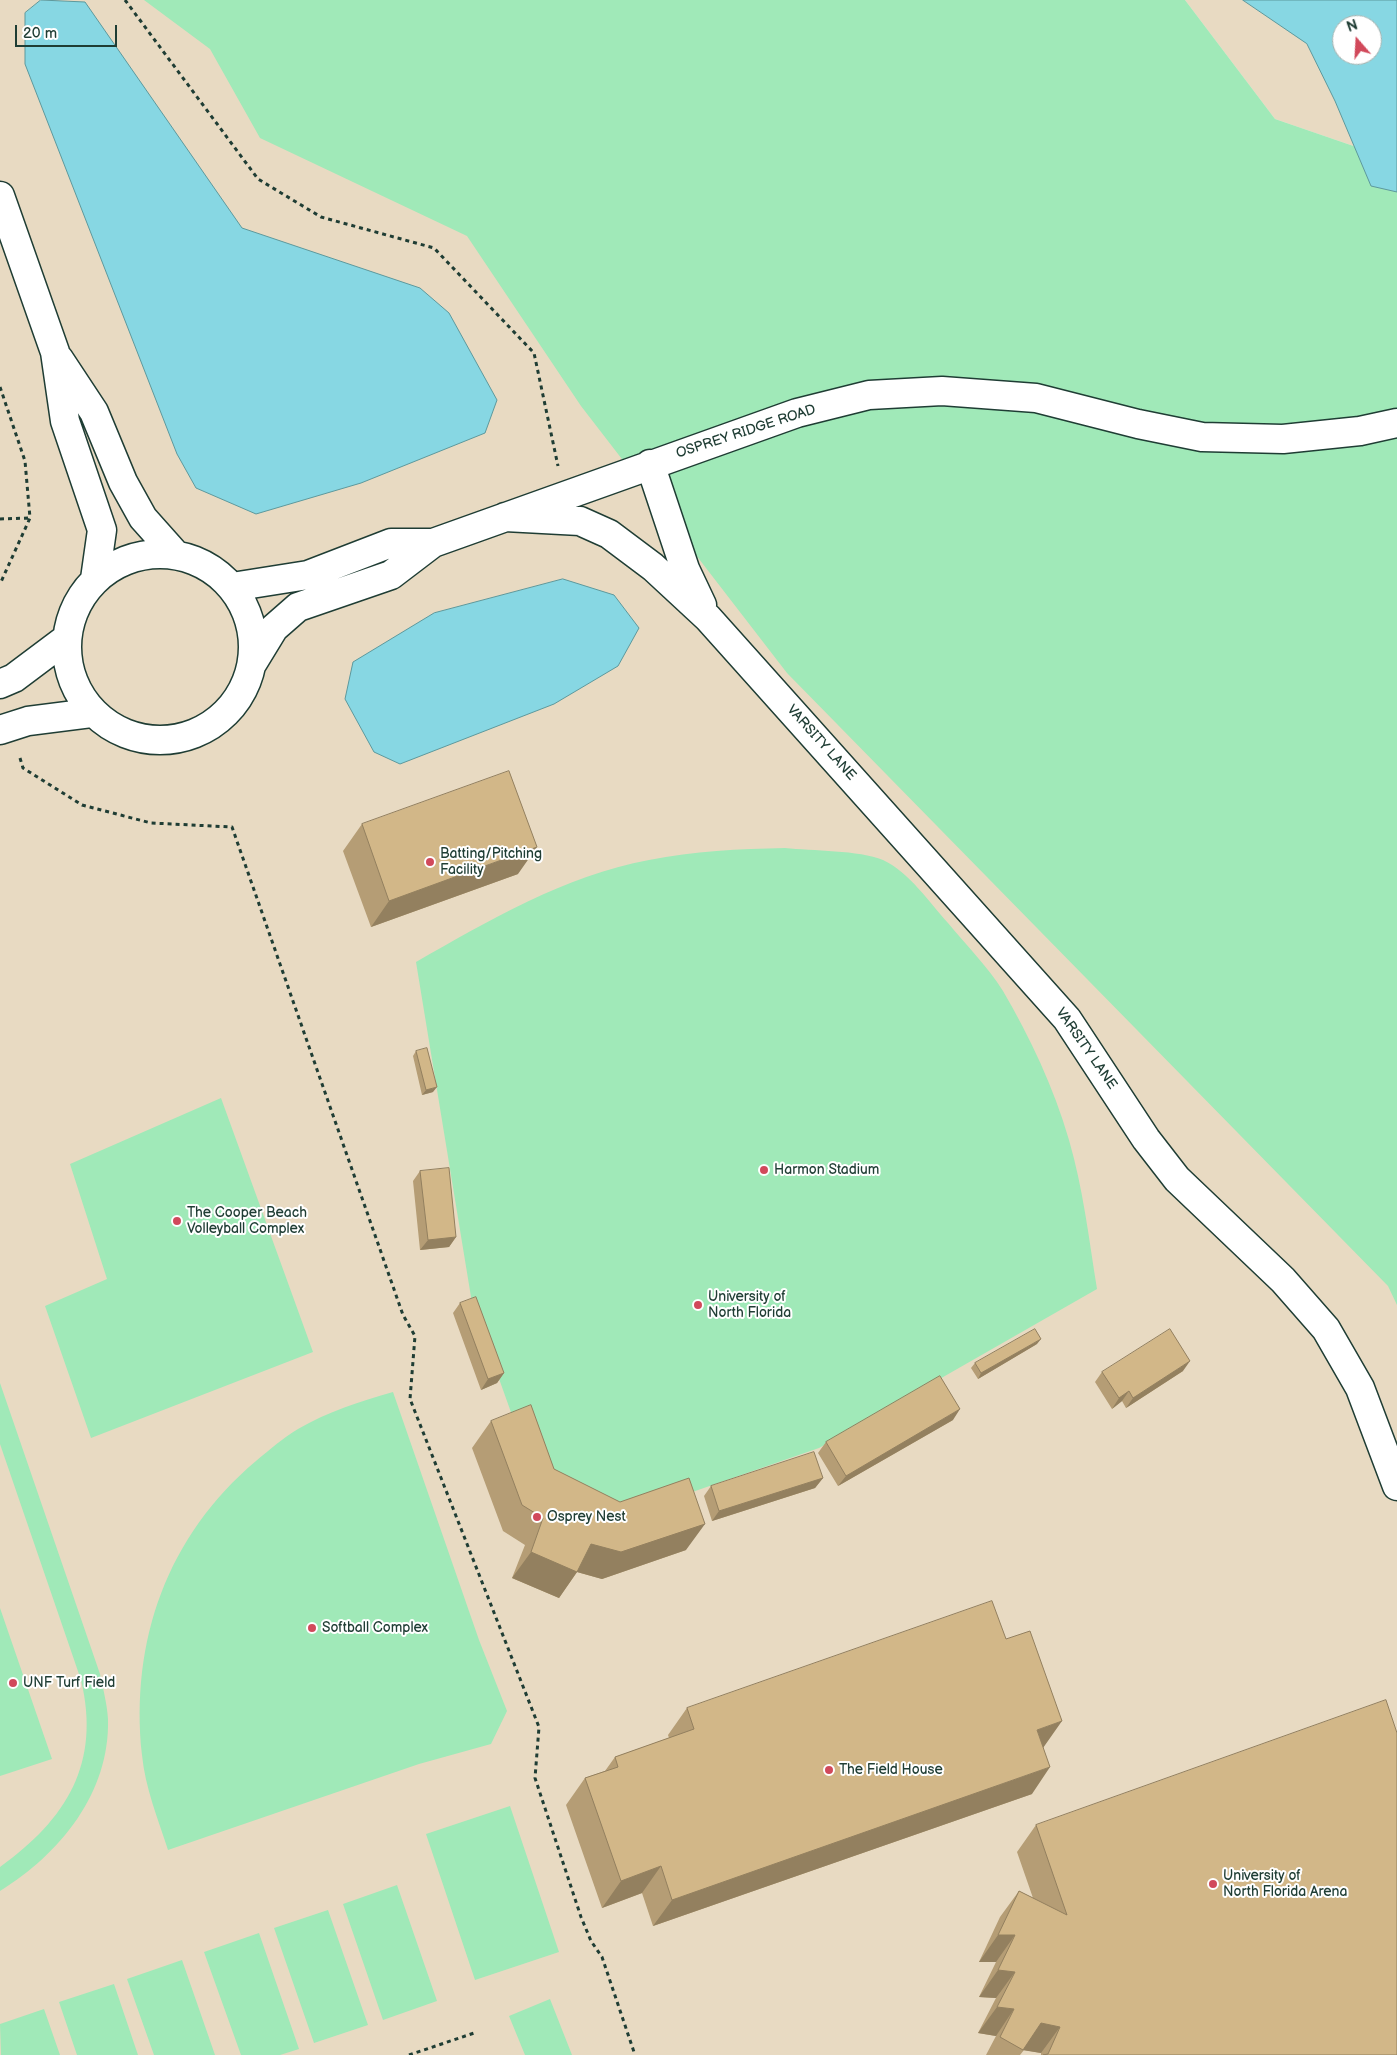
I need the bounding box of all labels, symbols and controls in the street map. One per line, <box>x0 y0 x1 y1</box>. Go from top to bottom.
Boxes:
scale bar <box>18 15 120 47</box>
north arrow <box>1332 15 1382 65</box>
text: N <box>1345 17 1360 36</box>
text: 20 m <box>23 24 57 43</box>
street label: OSPREY RIDGE ROAD <box>674 401 818 463</box>
street label: VARSITY LANE <box>783 702 859 784</box>
place label: Batting/Pitching Facility <box>440 846 542 879</box>
marker: Batting/Pitching Facility <box>424 856 436 868</box>
street label: VARSITY LANE <box>1052 1005 1120 1093</box>
place label: Harmon Stadium <box>774 1162 879 1178</box>
marker: Harmon Stadium <box>758 1164 770 1176</box>
place label: The Cooper Beach Volleyball Complex <box>187 1205 307 1238</box>
marker: The Cooper Beach Volleyball Complex <box>171 1215 183 1227</box>
place label: University of North Florida <box>708 1289 791 1321</box>
marker: University of North Florida <box>692 1299 704 1311</box>
place label: Osprey Nest <box>547 1509 626 1525</box>
marker: Osprey Nest <box>531 1511 543 1523</box>
place label: Softball Complex <box>322 1620 428 1636</box>
marker: Softball Complex <box>306 1622 318 1634</box>
place label: UNF Turf Field <box>23 1675 115 1691</box>
marker: UNF Turf Field <box>7 1677 19 1689</box>
place label: The Field House <box>839 1762 943 1778</box>
marker: The Field House <box>823 1764 835 1776</box>
place label: University of North Florida Arena <box>1223 1868 1347 1900</box>
marker: University of North Florida Arena <box>1207 1878 1219 1890</box>

